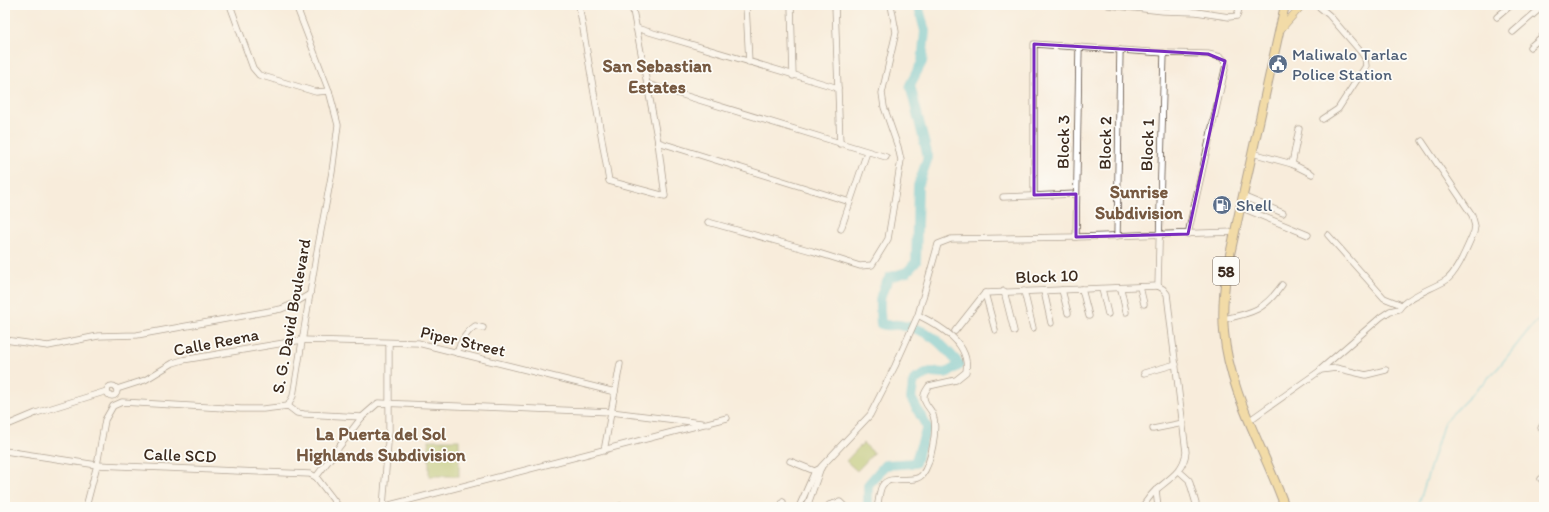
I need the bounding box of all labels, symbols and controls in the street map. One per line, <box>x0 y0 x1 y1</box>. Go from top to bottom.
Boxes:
place label: Maliwalo Tarlac Police Station <box>1292 44 1407 84</box>
public building icon: Maliwalo Tarlac Police Station <box>1267 53 1289 75</box>
district label: San Sebastian Estates <box>602 55 712 98</box>
street label: Block 3 <box>1053 115 1073 169</box>
street label: Block 2 <box>1095 116 1115 170</box>
street label: Block 1 <box>1136 118 1158 172</box>
district label: Sunrise Subdivision <box>1095 181 1183 224</box>
fuel station icon: Shell <box>1211 194 1233 216</box>
place label: Shell <box>1236 195 1273 215</box>
street label: S. G. David Boulevard <box>268 236 315 395</box>
road number: 58 <box>1213 257 1239 285</box>
street label: Block 10 <box>1015 265 1079 287</box>
street label: Piper Street <box>419 322 508 361</box>
street label: Calle Reena <box>172 324 260 360</box>
district label: La Puerta del Sol Highlands Subdivision <box>296 423 466 466</box>
street label: Calle SCD <box>143 444 217 466</box>

